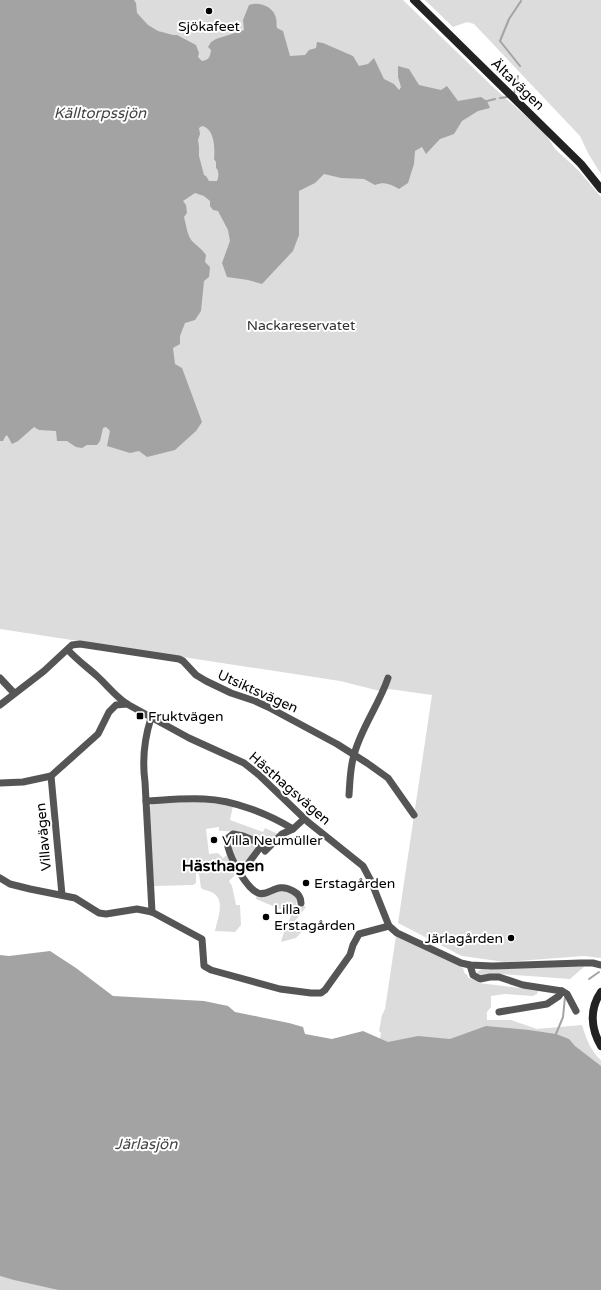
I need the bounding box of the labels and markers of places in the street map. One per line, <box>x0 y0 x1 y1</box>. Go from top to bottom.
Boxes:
marker: Sjökafeet <box>204 6 214 16</box>
place label: Sjökafeet <box>178 18 241 35</box>
place label: Fruktvägen <box>148 708 223 725</box>
marker: Fruktvägen <box>135 711 145 721</box>
place label: Villa Neumüller <box>222 832 323 849</box>
marker: Villa Neumüller <box>209 835 219 845</box>
place label: Erstagården <box>314 875 395 892</box>
marker: Erstagården <box>301 878 311 888</box>
place label: Lilla Erstagården <box>274 901 355 934</box>
marker: Lilla Erstagården <box>261 912 271 922</box>
place label: Järlagården <box>425 930 503 947</box>
marker: Järlagården <box>506 933 516 943</box>

